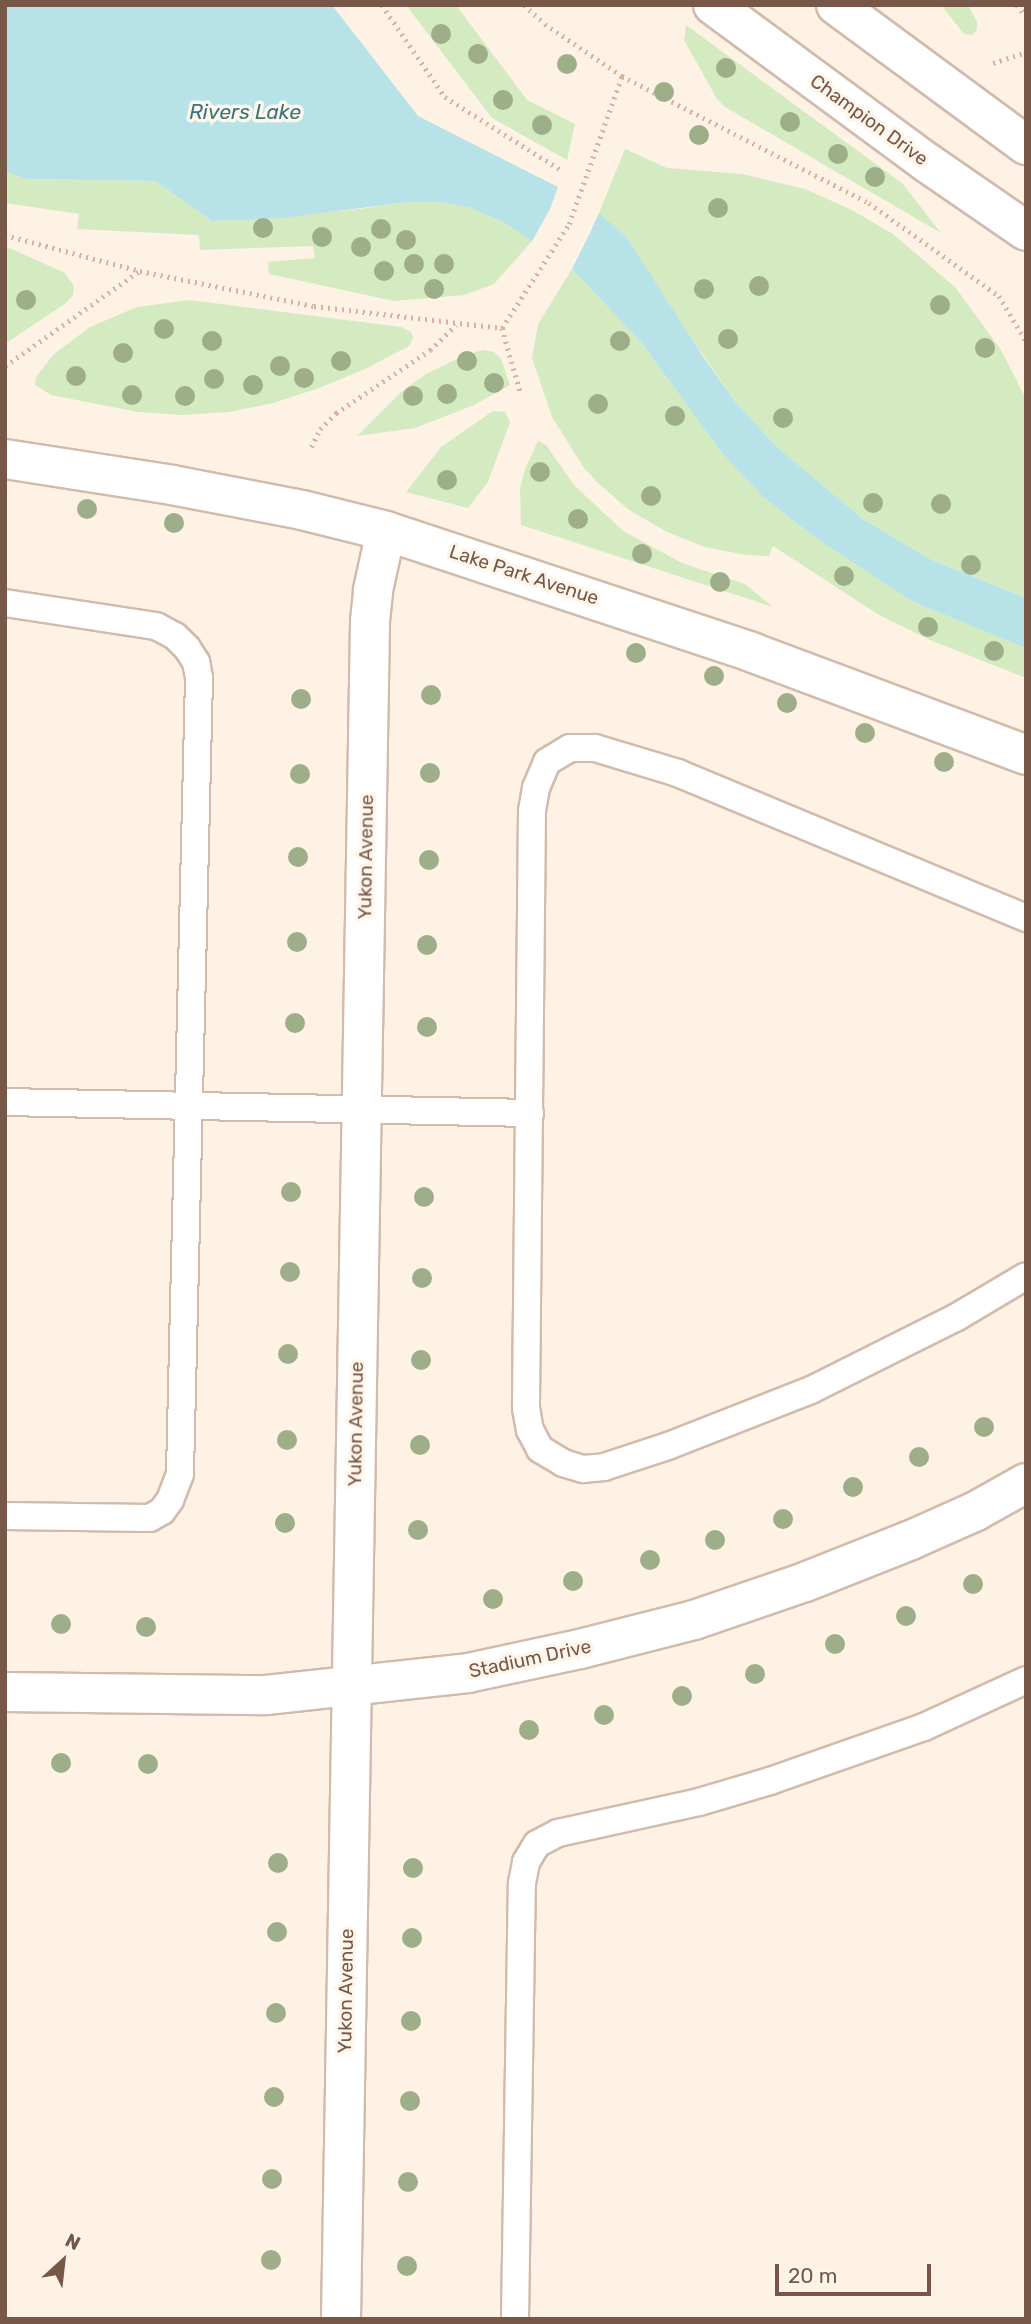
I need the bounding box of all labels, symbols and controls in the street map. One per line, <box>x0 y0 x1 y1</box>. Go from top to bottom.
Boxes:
street label: Champion Drive <box>806 70 932 170</box>
water label: Rivers Lake <box>189 99 301 125</box>
street label: Lake Park Avenue <box>446 540 602 610</box>
street label: Yukon Avenue <box>354 794 378 920</box>
street label: Yukon Avenue <box>344 1361 368 1487</box>
street label: Stadium Drive <box>467 1635 593 1683</box>
street label: Yukon Avenue <box>334 1928 358 2054</box>
north arrow <box>28 2226 98 2296</box>
text: N <box>61 2228 84 2255</box>
scale bar <box>779 2250 935 2294</box>
text: 20 m <box>788 2263 837 2288</box>

